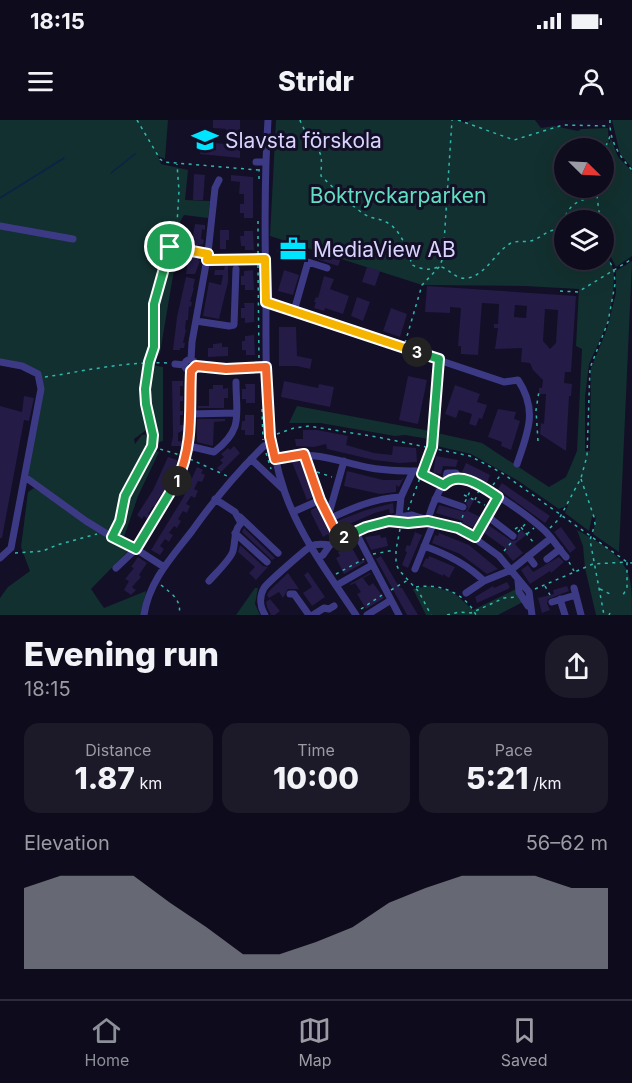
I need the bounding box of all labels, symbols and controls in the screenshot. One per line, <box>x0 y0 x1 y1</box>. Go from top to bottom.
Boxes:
text: 18:15 <box>30 8 85 34</box>
icon: menu <box>24 65 57 98</box>
text: Stridr <box>278 65 354 98</box>
icon: person <box>575 65 608 98</box>
school or university icon: Slavsta förskola <box>190 125 220 155</box>
place label: Slavsta förskola <box>225 128 382 153</box>
north arrow <box>554 138 614 198</box>
map controls <box>554 138 614 270</box>
park label: Boktryckarparken <box>310 183 486 208</box>
button: layers <box>554 210 614 270</box>
pin <box>144 221 195 272</box>
icon: arrive <box>153 230 186 263</box>
office icon: MediaView AB <box>278 234 308 264</box>
place label: MediaView AB <box>313 237 456 262</box>
pin: 3 <box>402 337 432 367</box>
text: 3 <box>412 342 422 362</box>
pin: 1 <box>162 466 192 496</box>
text: 1 <box>174 471 180 491</box>
pin: 2 <box>329 522 359 552</box>
text: 2 <box>339 527 349 547</box>
text: Evening run <box>24 634 219 674</box>
button: share <box>545 635 608 698</box>
text: 18:15 <box>24 677 71 701</box>
text: Distance <box>85 740 151 760</box>
text: Time <box>297 740 335 760</box>
text: Pace <box>495 740 533 760</box>
text: 1.87 <box>74 760 135 796</box>
text: 10:00 <box>273 760 359 796</box>
text: 5:21 <box>466 760 528 796</box>
text: km <box>135 773 162 793</box>
text: /km <box>528 773 561 793</box>
text: Elevation <box>24 831 110 855</box>
text: 56–62 m <box>526 831 608 855</box>
tab: Home <box>85 1014 129 1070</box>
tab: Map <box>298 1014 332 1070</box>
tab: Saved <box>501 1014 547 1070</box>

